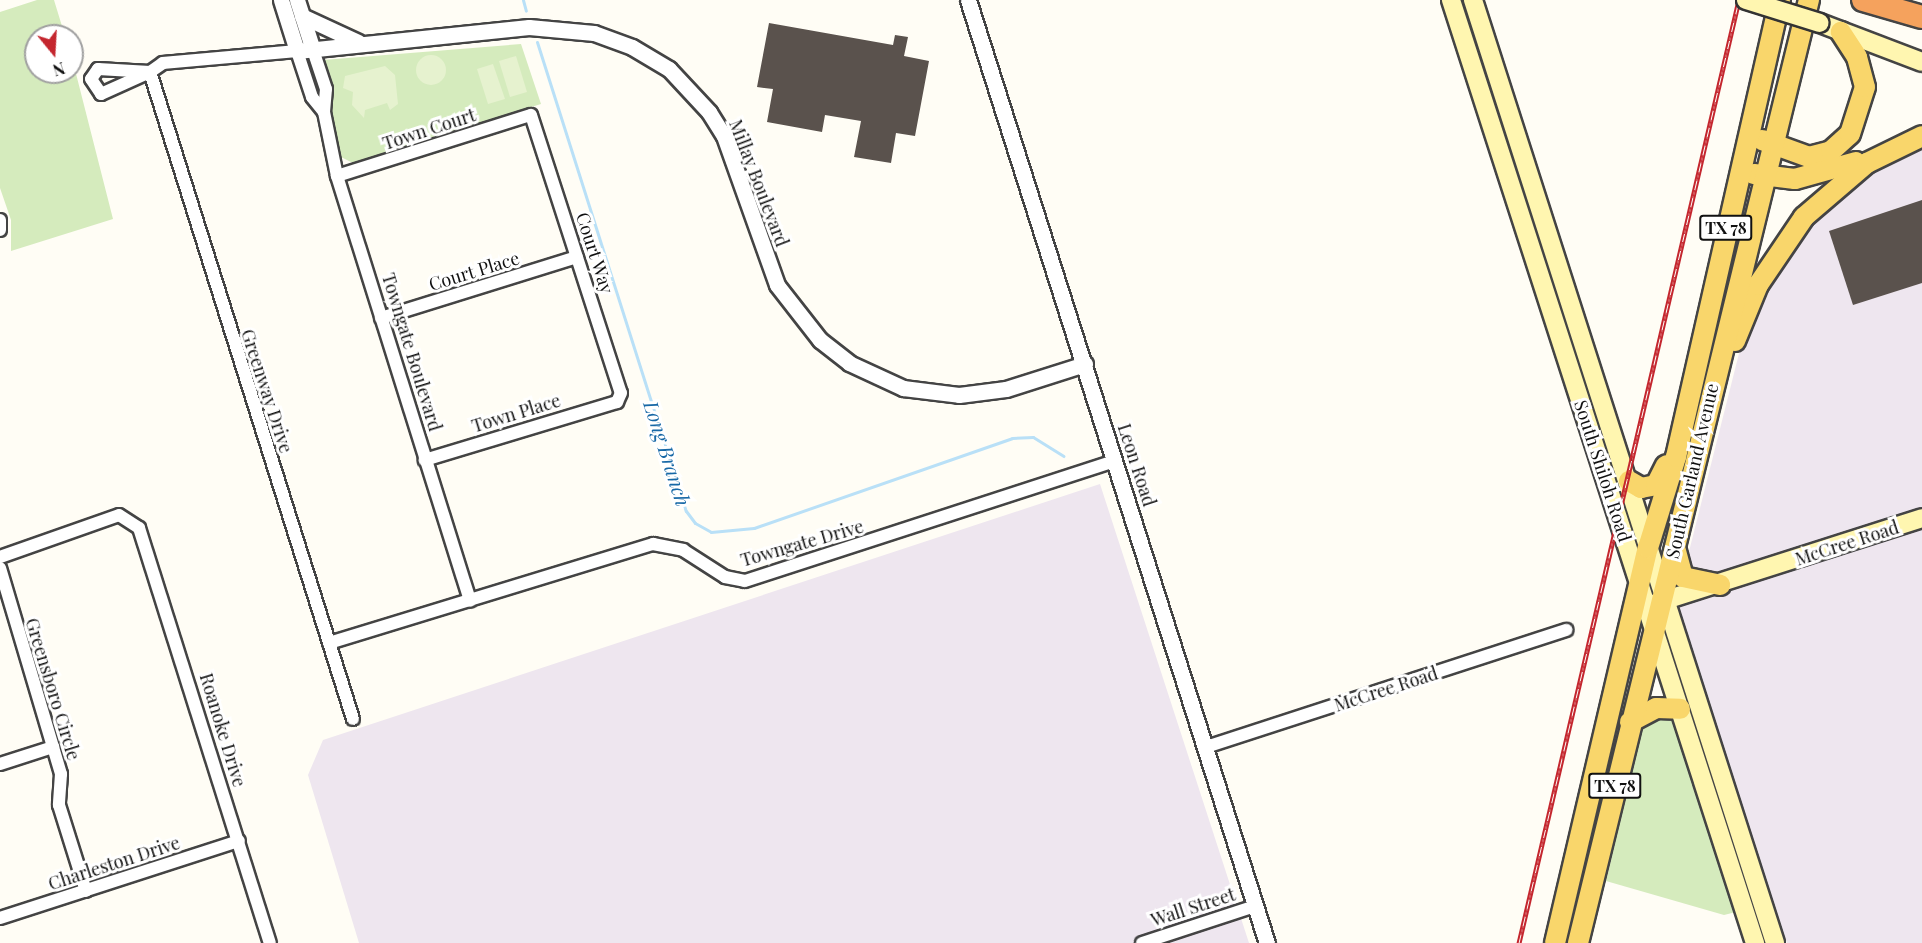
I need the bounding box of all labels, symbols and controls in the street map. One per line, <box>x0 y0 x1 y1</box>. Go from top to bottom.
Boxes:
north arrow <box>24 24 84 84</box>
text: N <box>50 58 68 81</box>
street label: Town Court <box>380 104 478 154</box>
street label: Millay Boulevard <box>725 116 793 250</box>
street label: Court Way <box>572 209 618 297</box>
road number: TX 78 <box>1699 215 1753 241</box>
street label: Court Place <box>426 247 522 295</box>
street label: Towngate Boulevard <box>378 270 446 434</box>
street label: Greenway Drive <box>237 326 297 456</box>
street label: South Garland Avenue <box>1661 381 1723 561</box>
street label: Town Place <box>469 389 563 437</box>
water label: Long Branch <box>640 397 696 509</box>
street label: South Shiloh Road <box>1570 397 1636 545</box>
street label: Leon Road <box>1113 421 1161 509</box>
street label: Towngate Drive <box>738 515 866 571</box>
street label: McCree Road <box>1792 516 1902 570</box>
street label: Greensboro Circle <box>21 615 85 763</box>
street label: McCree Road <box>1331 662 1441 716</box>
street label: Roanoke Drive <box>195 670 251 790</box>
road number: TX 78 <box>1588 773 1642 799</box>
street label: Charleston Drive <box>45 832 183 894</box>
street label: Wall Street <box>1148 883 1238 931</box>

